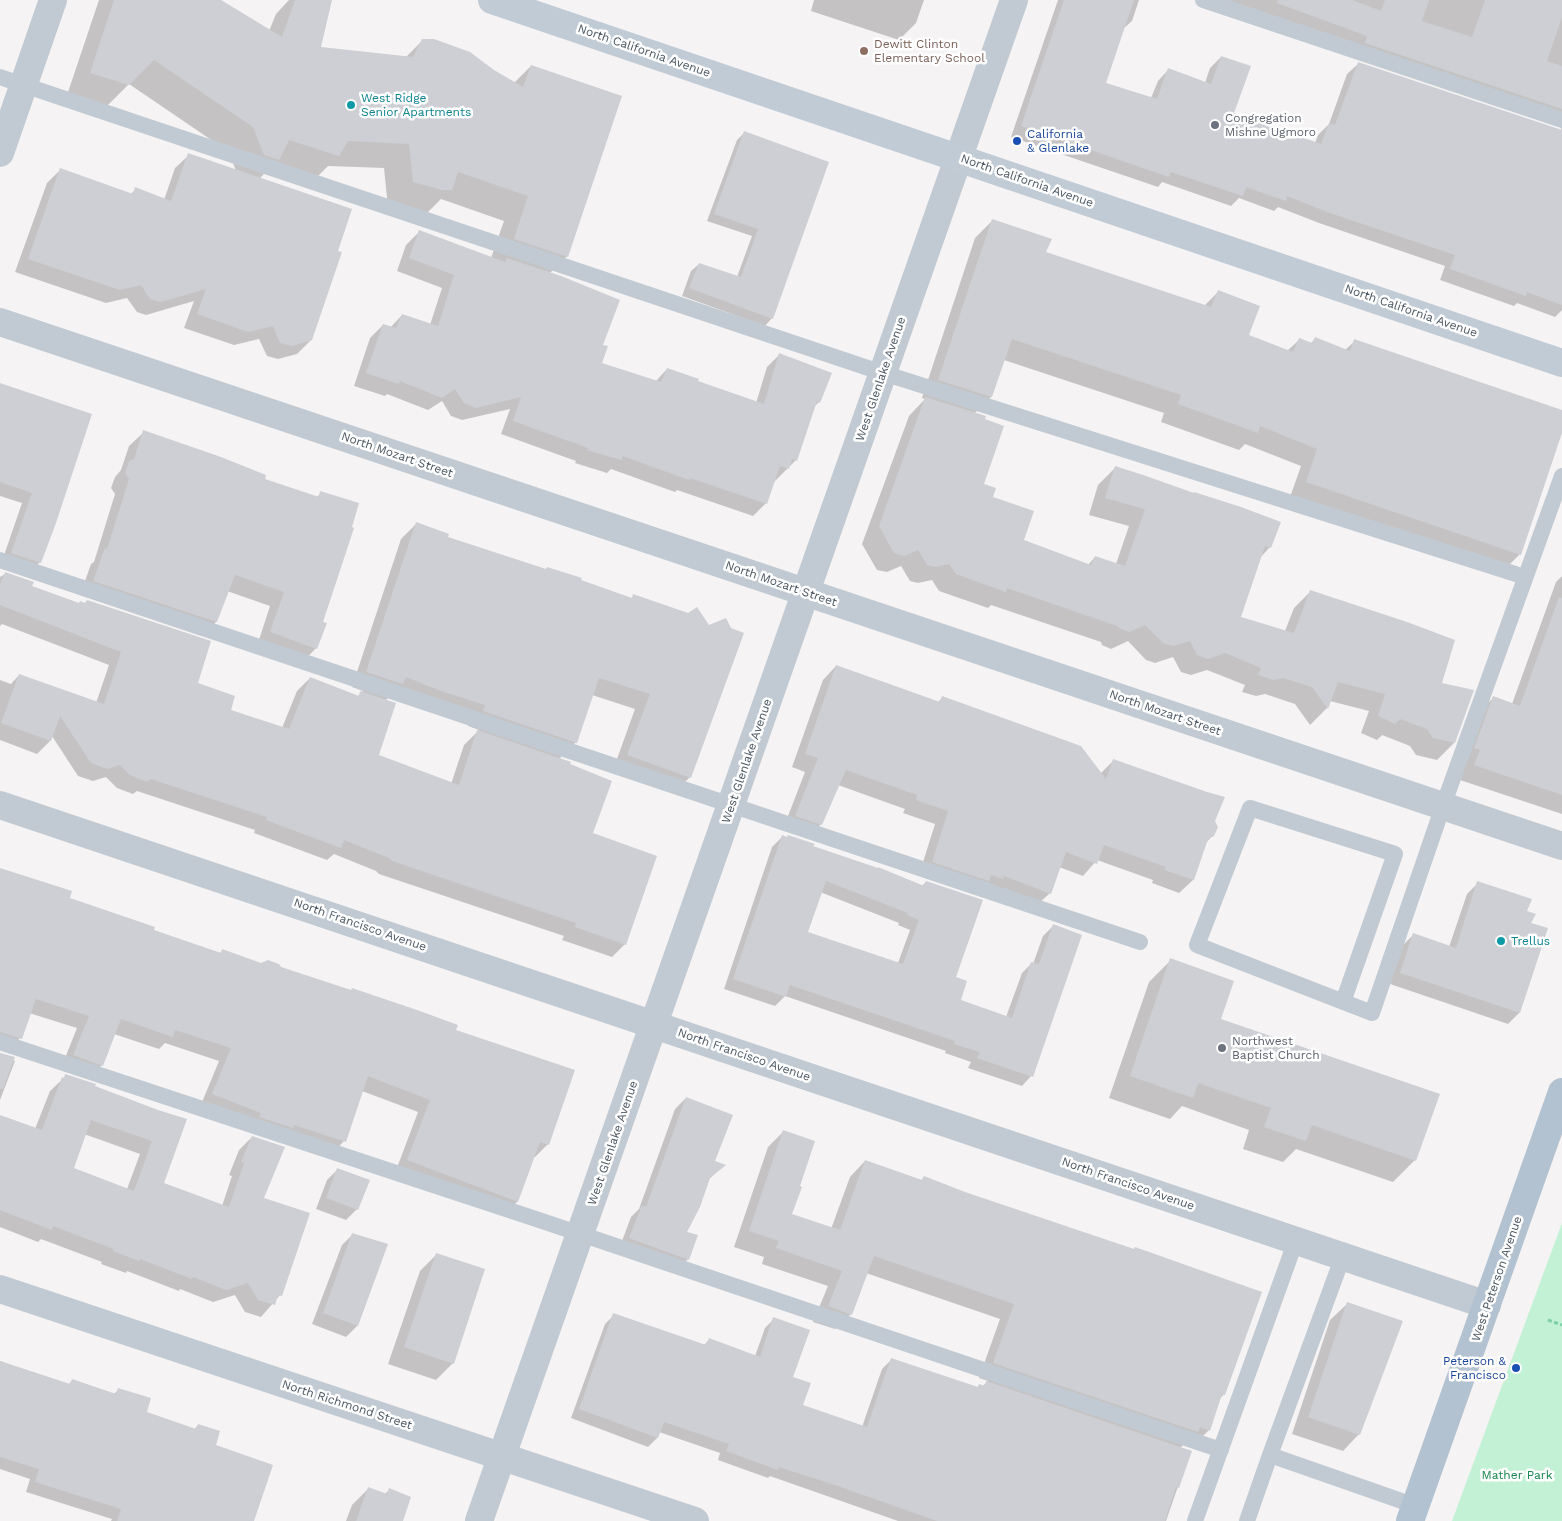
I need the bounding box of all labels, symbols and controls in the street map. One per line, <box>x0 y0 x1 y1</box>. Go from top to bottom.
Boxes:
street label: North California Avenue <box>576 21 712 81</box>
place label: Dewitt Clinton Elementary School <box>874 37 985 65</box>
marker: Dewitt Clinton Elementary School <box>858 45 870 57</box>
place label: West Ridge Senior Apartments <box>361 91 471 119</box>
marker: West Ridge Senior Apartments <box>345 99 357 111</box>
place label: Congregation Mishne Ugmoro <box>1225 111 1316 139</box>
marker: Congregation Mishne Ugmoro <box>1209 119 1221 131</box>
place label: California & Glenlake <box>1027 127 1089 155</box>
marker: California & Glenlake <box>1011 135 1023 147</box>
street label: North California Avenue <box>959 151 1095 211</box>
street label: North California Avenue <box>1343 281 1479 341</box>
street label: West Glenlake Avenue <box>853 315 909 443</box>
street label: North Mozart Street <box>339 429 455 481</box>
street label: North Mozart Street <box>723 558 839 610</box>
street label: North Mozart Street <box>1107 687 1223 739</box>
street label: West Glenlake Avenue <box>719 697 775 825</box>
street label: North Francisco Avenue <box>292 895 428 955</box>
place label: Trellus <box>1511 934 1550 948</box>
marker: Trellus <box>1495 935 1507 947</box>
street label: North Francisco Avenue <box>676 1025 812 1085</box>
place label: Northwest Baptist Church <box>1232 1034 1320 1062</box>
marker: Northwest Baptist Church <box>1216 1042 1228 1054</box>
street label: West Glenlake Avenue <box>585 1079 641 1207</box>
street label: North Francisco Avenue <box>1060 1154 1196 1214</box>
street label: West Peterson Avenue <box>1469 1214 1525 1344</box>
place label: Peterson & Francisco <box>1443 1354 1506 1382</box>
marker: Peterson & Francisco <box>1510 1362 1522 1374</box>
street label: North Richmond Street <box>280 1377 414 1433</box>
park label: Mather Park <box>1482 1468 1552 1482</box>

